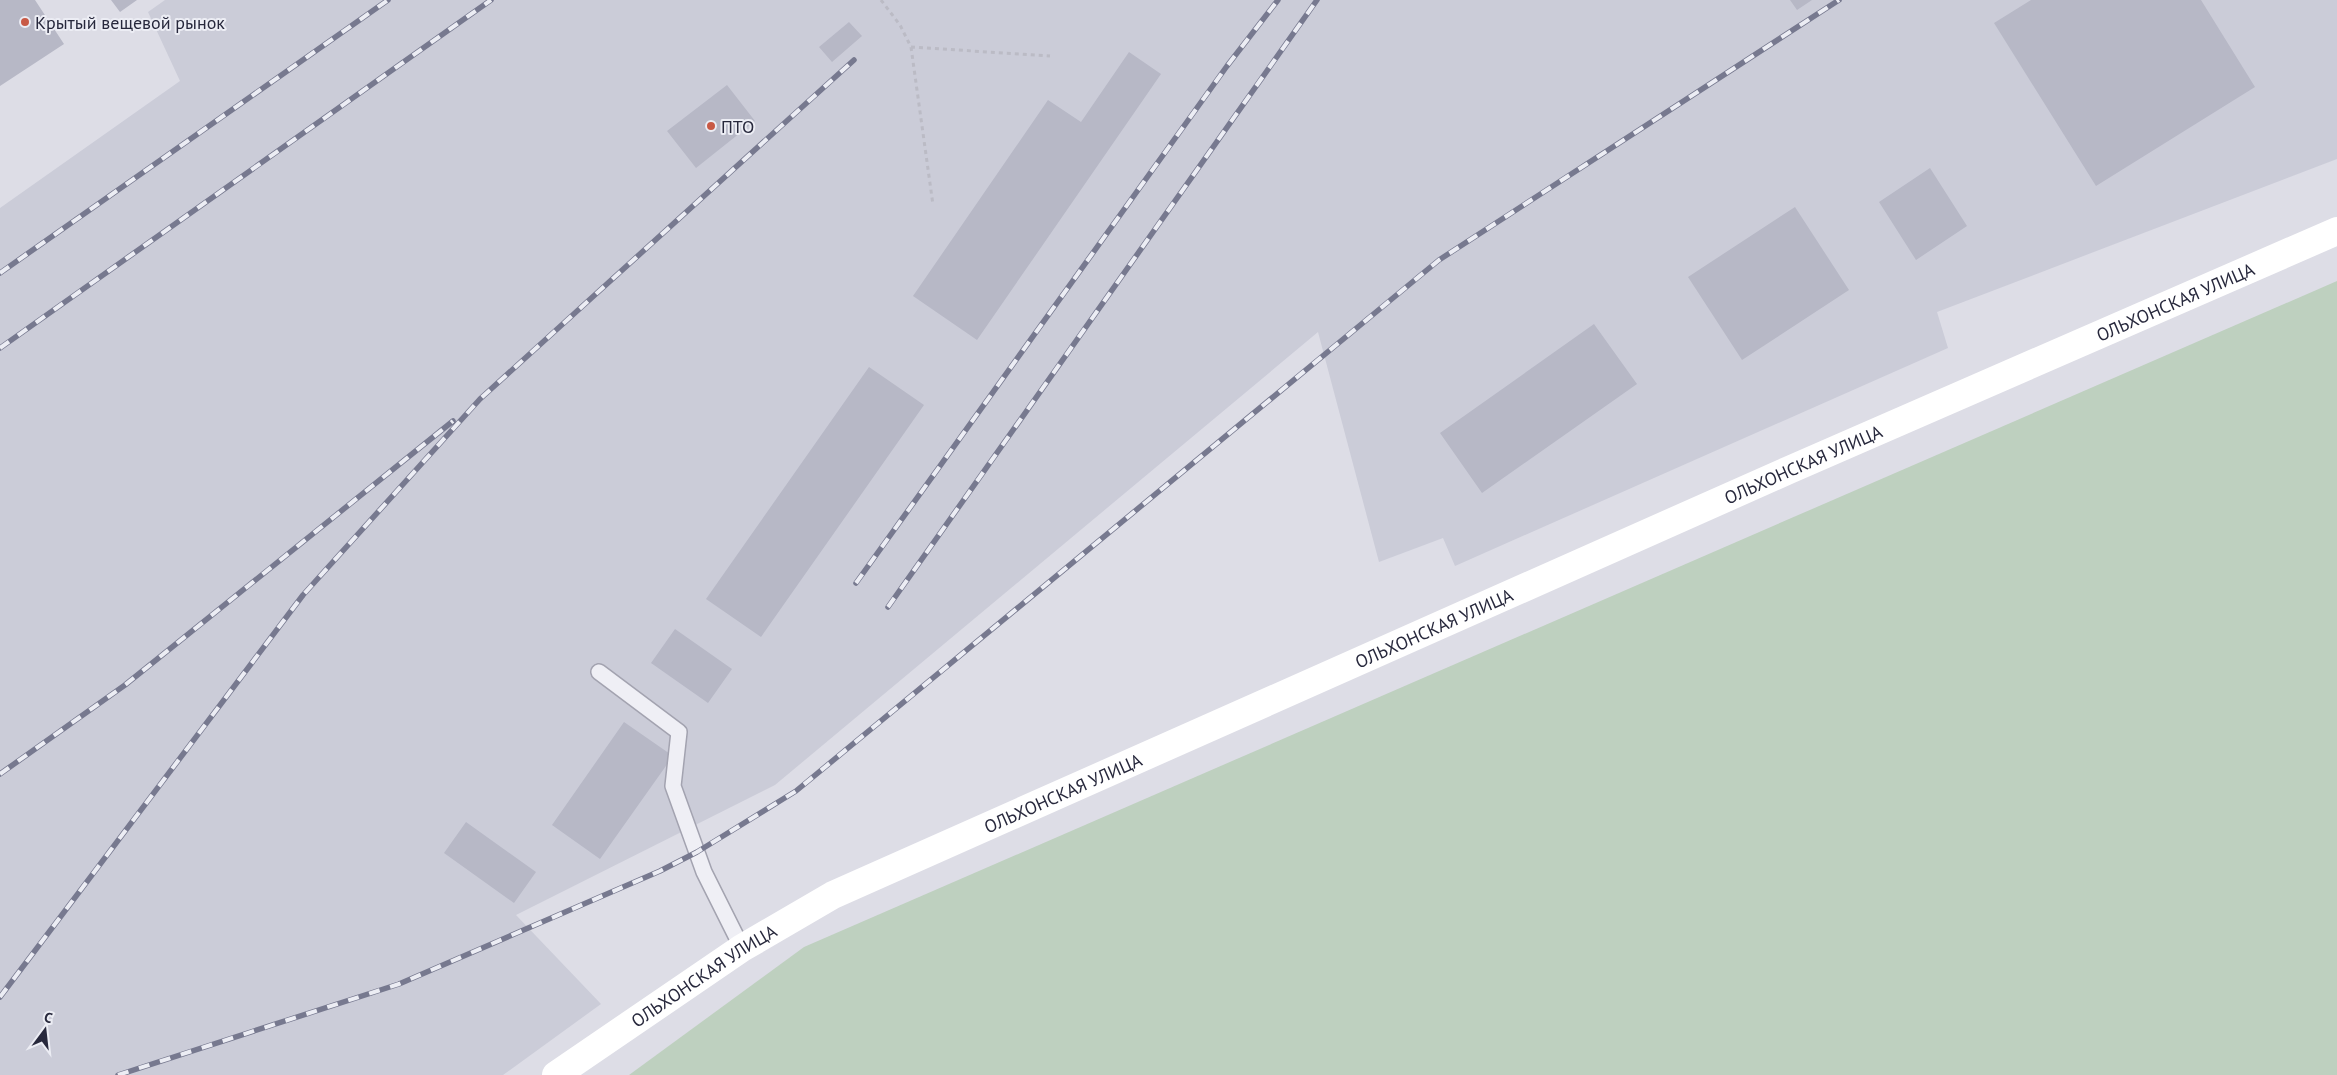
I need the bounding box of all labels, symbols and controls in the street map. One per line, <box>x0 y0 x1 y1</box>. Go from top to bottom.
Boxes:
place label: Крытый вещевой рынок <box>35 11 225 34</box>
marker: Крытый вещевой рынок <box>19 16 31 28</box>
place label: ПТО <box>721 115 754 138</box>
marker: ПТО <box>705 120 717 132</box>
street label: ОЛЬХОНСКАЯ УЛИЦА <box>2093 257 2258 346</box>
street label: ОЛЬХОНСКАЯ УЛИЦА <box>1721 419 1886 509</box>
street label: ОЛЬХОНСКАЯ УЛИЦА <box>1351 583 1517 673</box>
street label: ОЛЬХОНСКАЯ УЛИЦА <box>980 748 1146 838</box>
street label: ОЛЬХОНСКАЯ УЛИЦА <box>626 919 781 1032</box>
north arrow <box>20 1005 70 1055</box>
text: С <box>42 1008 55 1027</box>

